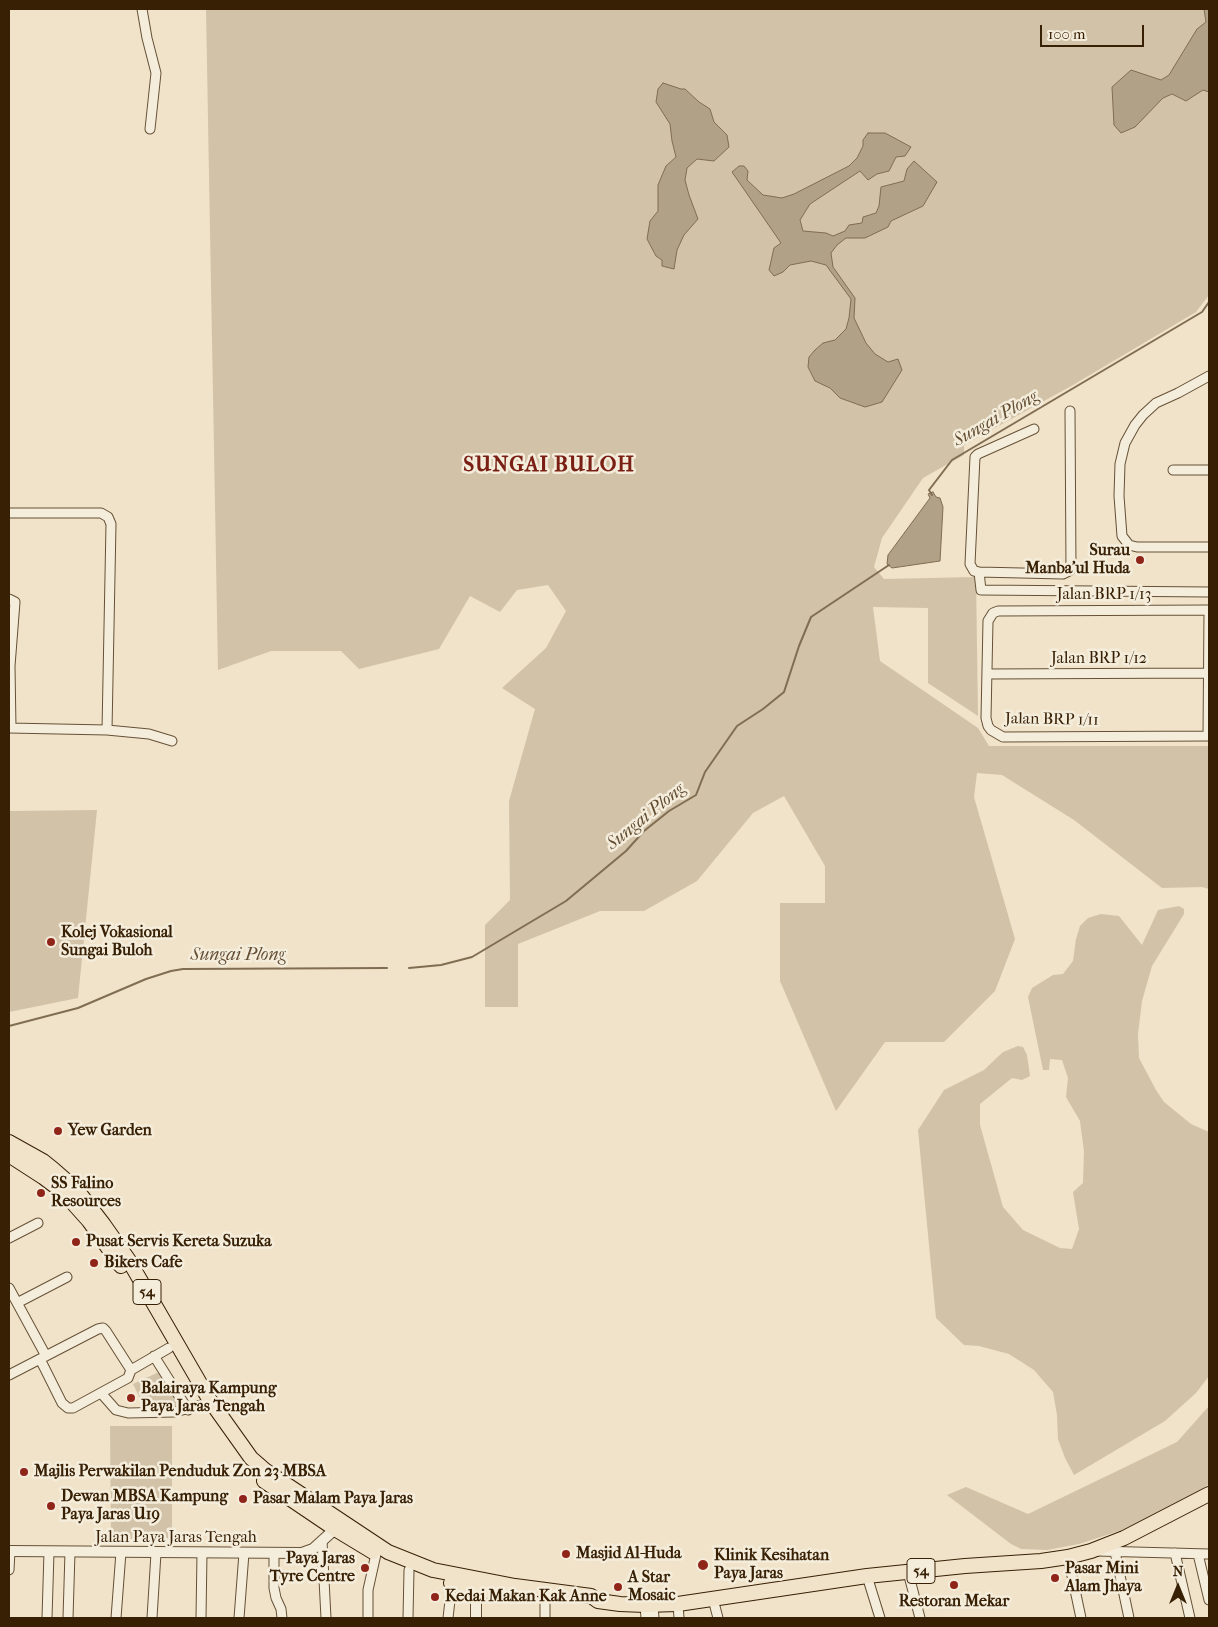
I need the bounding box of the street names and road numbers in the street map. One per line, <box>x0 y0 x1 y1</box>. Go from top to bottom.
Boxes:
street label: Jalan BRP 1/13 <box>1057 585 1151 605</box>
street label: Jalan BRP 1/12 <box>1051 649 1147 669</box>
street label: Jalan BRP 1/11 <box>1005 710 1099 730</box>
road number: 54 <box>133 1280 161 1304</box>
street label: Jalan Paya Jaras Tengah <box>95 1528 257 1548</box>
road number: 54 <box>907 1558 935 1584</box>

